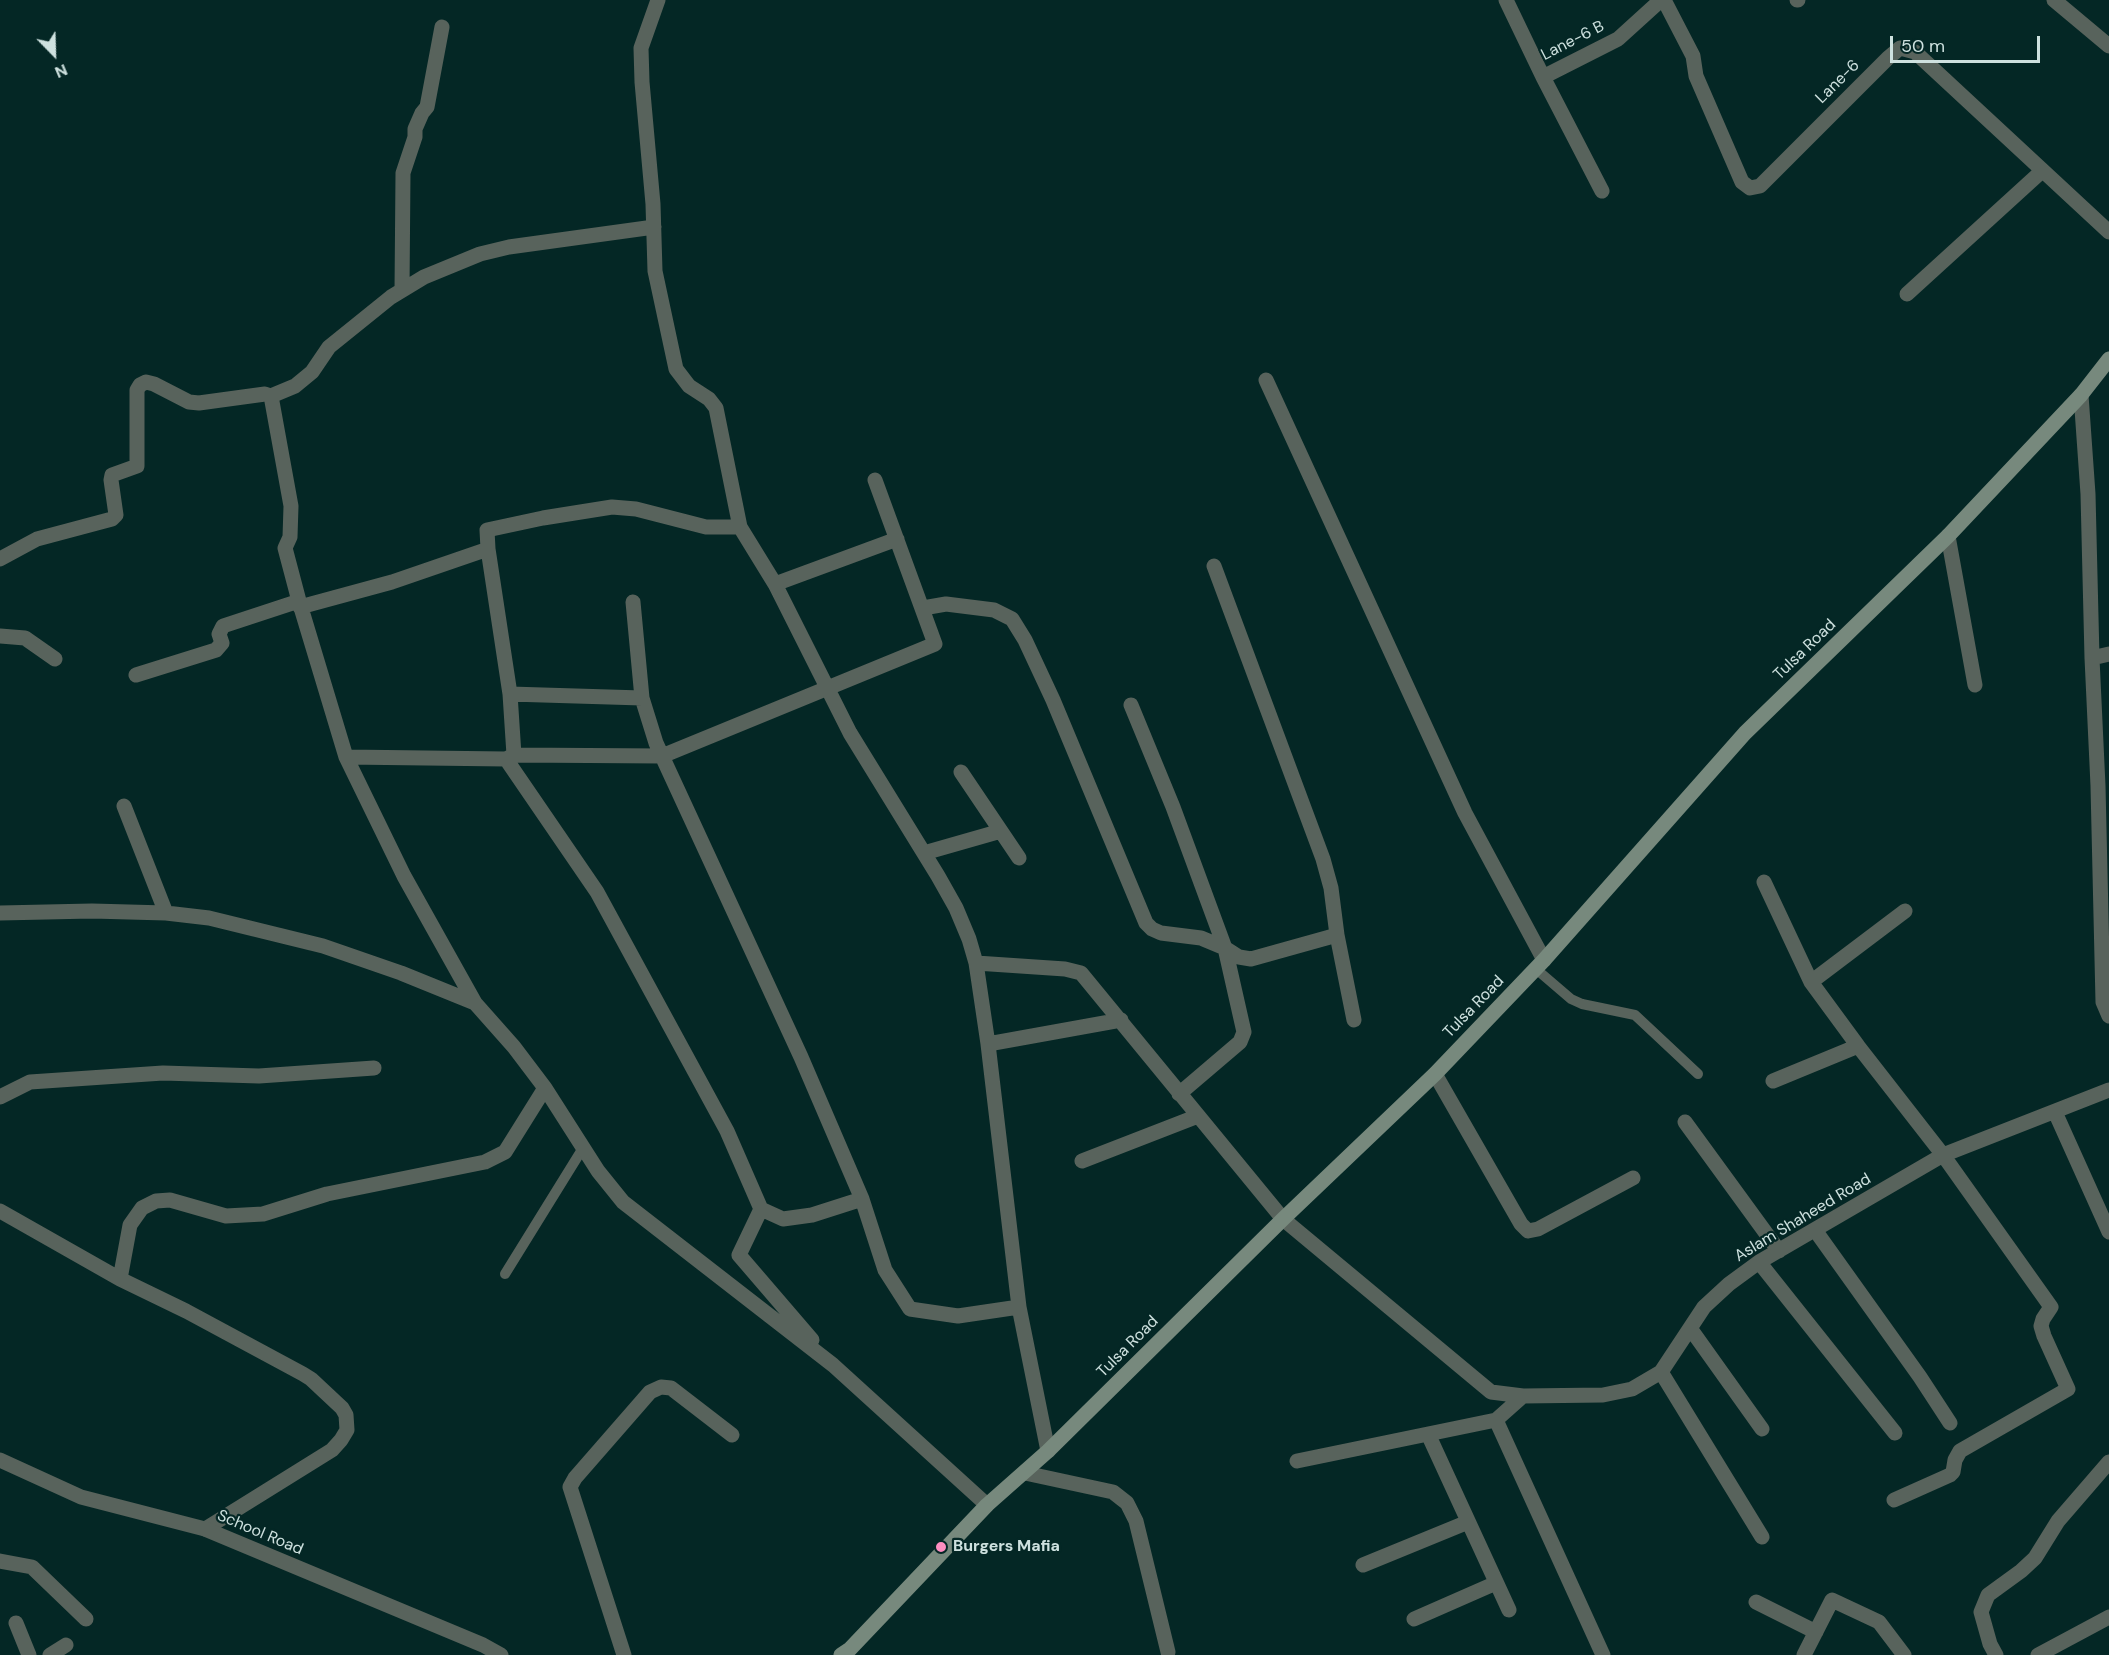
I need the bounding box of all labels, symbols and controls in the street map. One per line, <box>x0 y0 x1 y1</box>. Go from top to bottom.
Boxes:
street label: Lane-6 B <box>1538 17 1608 65</box>
north arrow <box>24 24 84 84</box>
scale bar <box>1893 24 2043 62</box>
text: 50 m <box>1901 34 1945 58</box>
street label: Lane-6 <box>1812 56 1864 108</box>
text: N <box>52 59 71 83</box>
street label: Tulsa Road <box>1770 616 1840 684</box>
street label: Tulsa Road <box>1440 972 1508 1042</box>
street label: Aslam Shaheed Road <box>1731 1170 1875 1266</box>
street label: Tulsa Road <box>1093 1312 1163 1382</box>
street label: School Road <box>214 1506 306 1560</box>
place label: Burgers Mafia <box>953 1537 1060 1557</box>
marker: Burgers Mafia <box>934 1540 948 1554</box>

